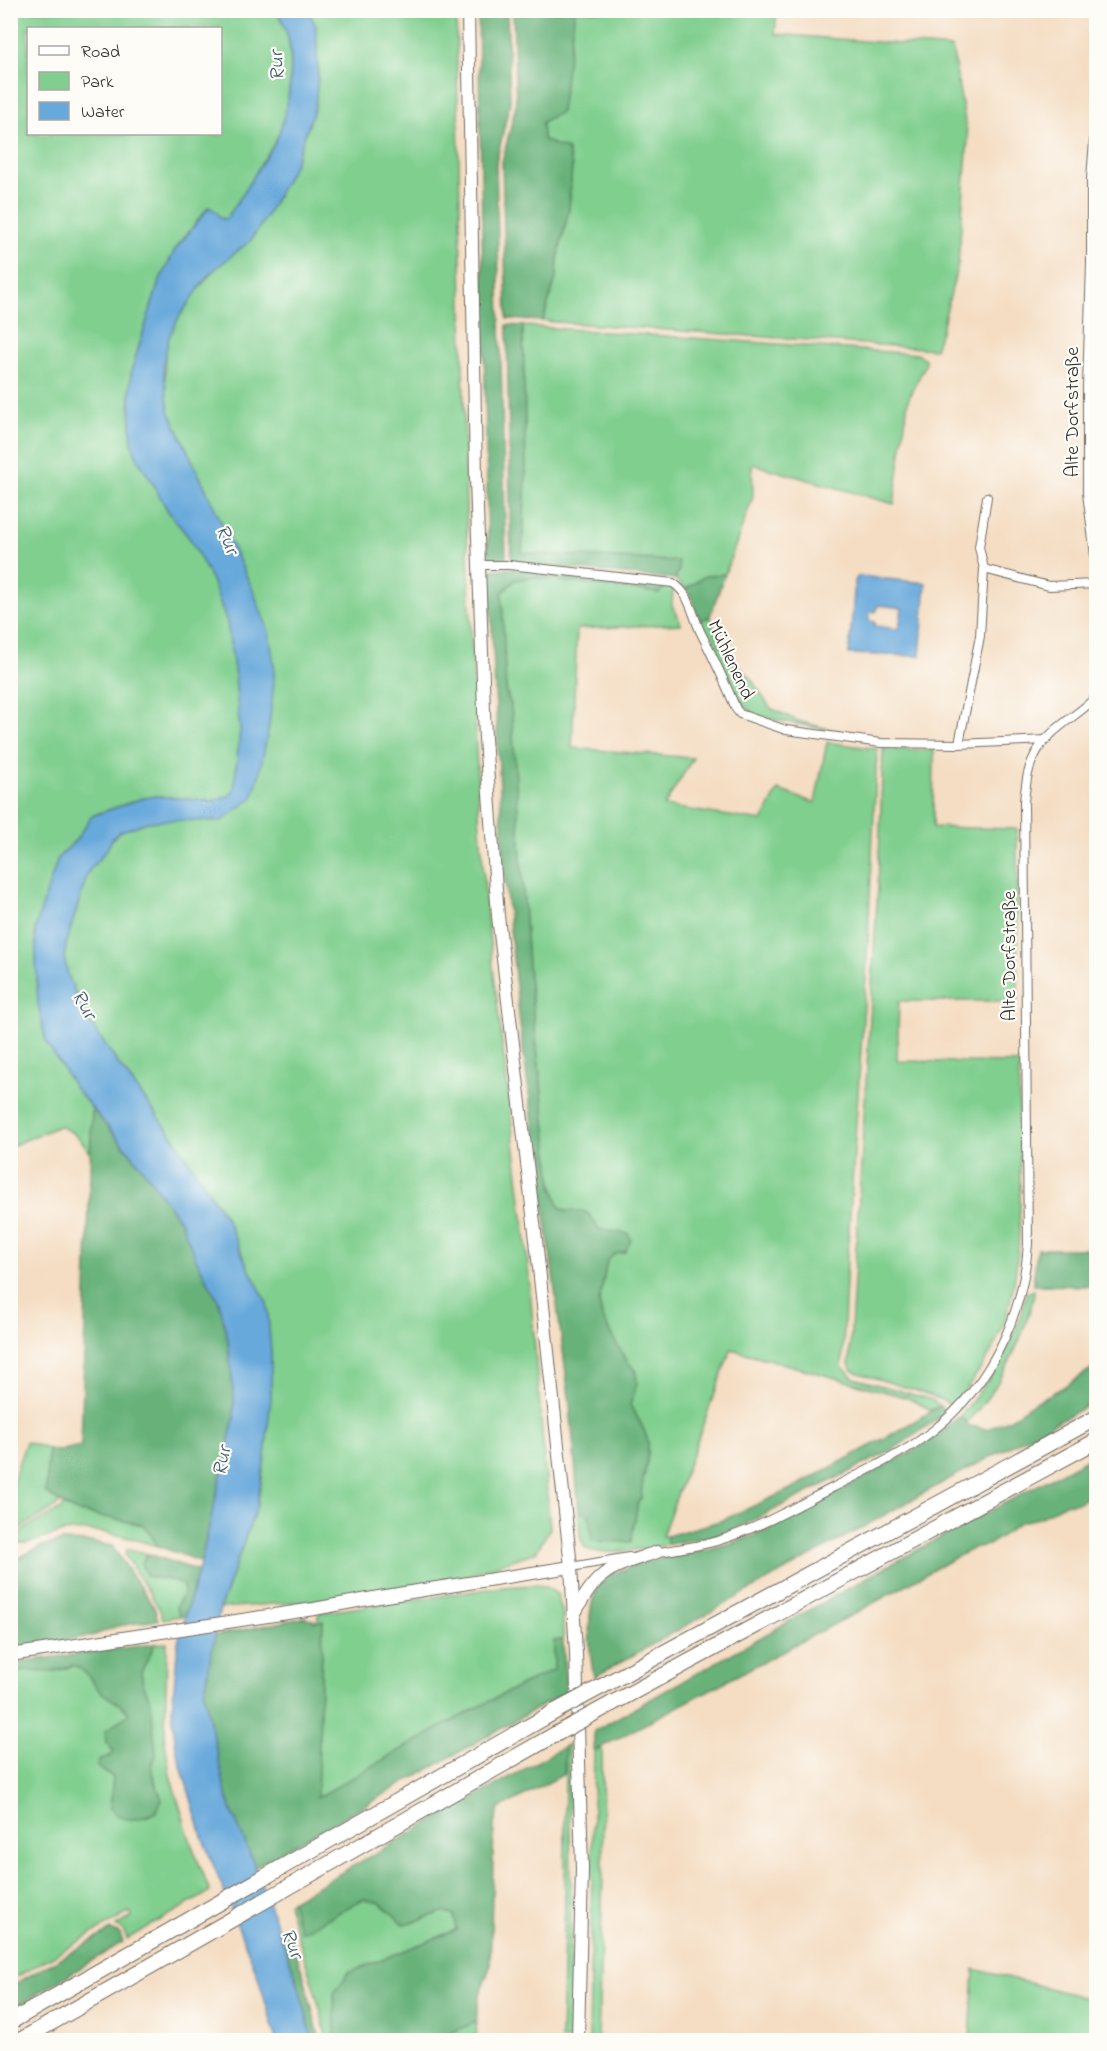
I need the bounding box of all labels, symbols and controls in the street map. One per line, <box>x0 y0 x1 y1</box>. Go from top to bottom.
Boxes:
legend <box>27 27 222 135</box>
text: Road <box>81 40 120 66</box>
water label: Rur <box>262 48 294 82</box>
text: Park <box>81 70 114 96</box>
text: Water <box>81 100 125 126</box>
street label: Alte Dorfstraße <box>1059 347 1088 477</box>
water label: Rur <box>206 520 247 562</box>
street label: Mühlenend <box>699 615 761 705</box>
street label: Alte Dorfstraße <box>996 891 1025 1021</box>
water label: Rur <box>63 985 105 1028</box>
water label: Rur <box>205 1441 241 1479</box>
water label: Rur <box>272 1924 311 1965</box>

